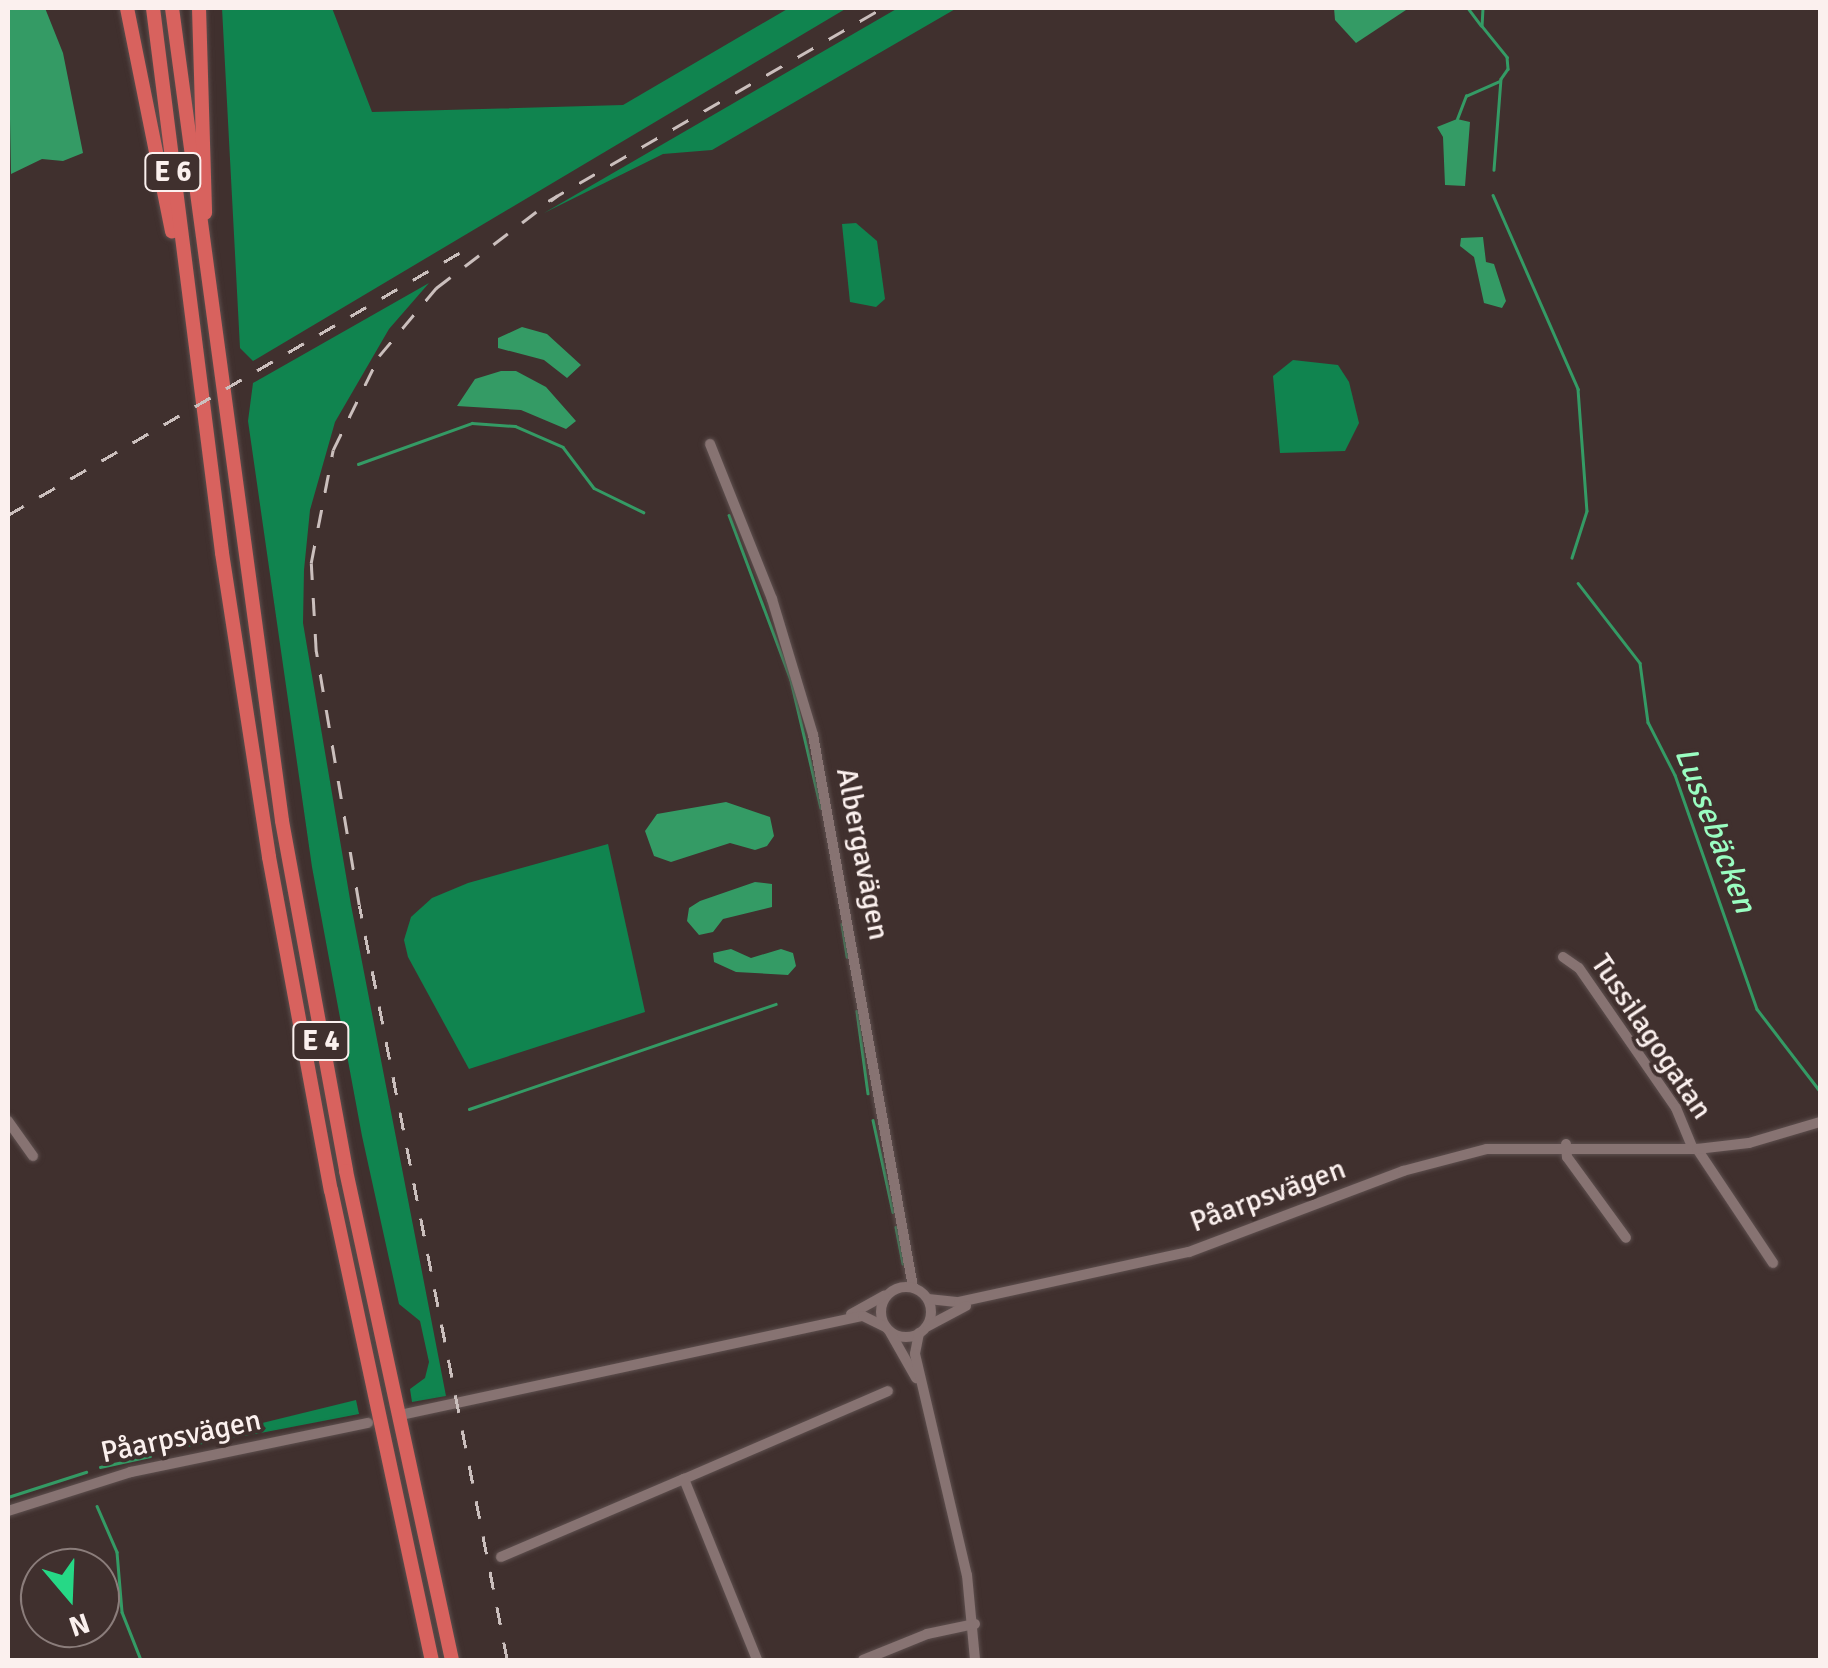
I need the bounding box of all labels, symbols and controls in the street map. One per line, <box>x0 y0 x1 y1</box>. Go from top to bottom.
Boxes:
road number: E 6 <box>143 149 203 195</box>
water label: Lussebäcken <box>1666 742 1764 918</box>
street label: Albergavägen <box>828 765 896 943</box>
street label: Tussilagogatan <box>1583 948 1719 1126</box>
road number: E 4 <box>291 1018 351 1064</box>
street label: Påarpsvägen <box>1185 1151 1351 1241</box>
street label: Påarpsvägen <box>98 1402 264 1472</box>
north arrow <box>20 1548 120 1648</box>
text: N <box>64 1605 94 1644</box>

